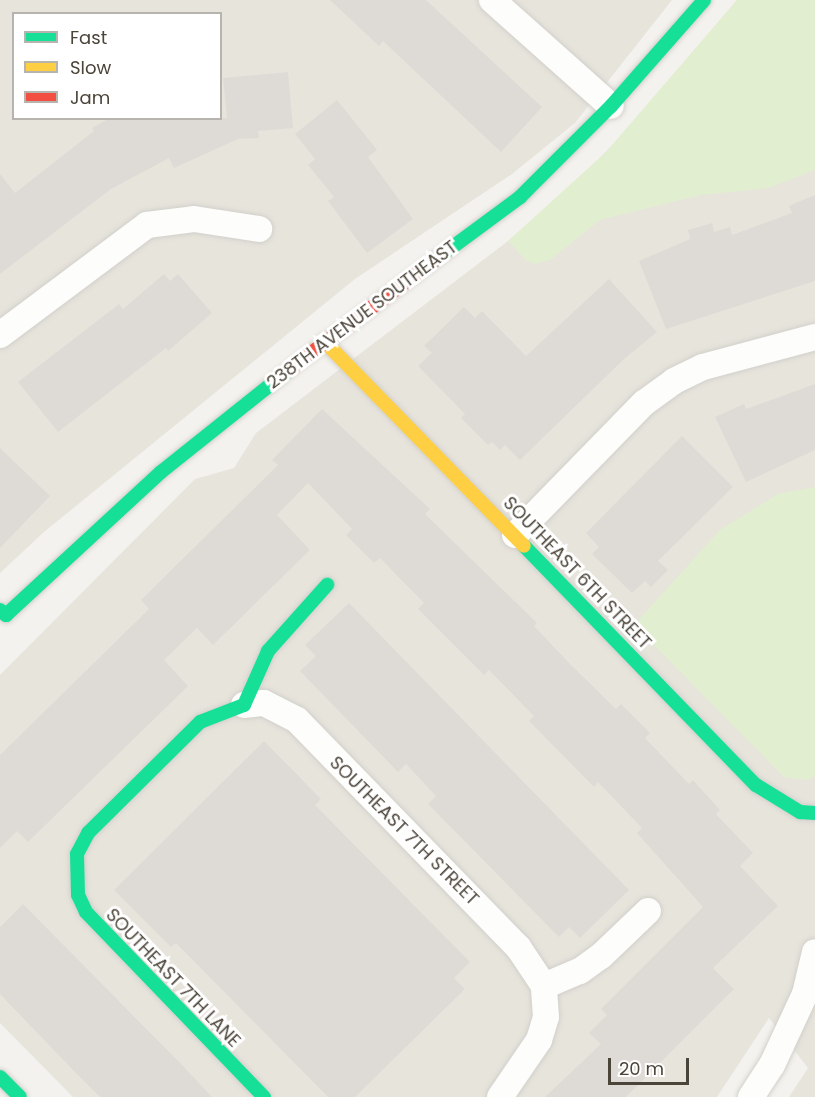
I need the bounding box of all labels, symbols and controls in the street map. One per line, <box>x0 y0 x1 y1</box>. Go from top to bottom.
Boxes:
legend <box>12 12 222 120</box>
text: Fast <box>70 25 107 50</box>
text: Slow <box>70 55 111 80</box>
text: Jam <box>70 85 110 110</box>
street label: 238TH AVENUE SOUTHEAST <box>263 236 461 394</box>
street label: SOUTHEAST 6TH STREET <box>499 492 655 654</box>
street label: SOUTHEAST 7TH STREET <box>325 752 483 910</box>
street label: SOUTHEAST 7TH LANE <box>101 904 245 1052</box>
scale bar <box>611 1046 692 1084</box>
text: 20 m <box>619 1056 664 1081</box>

